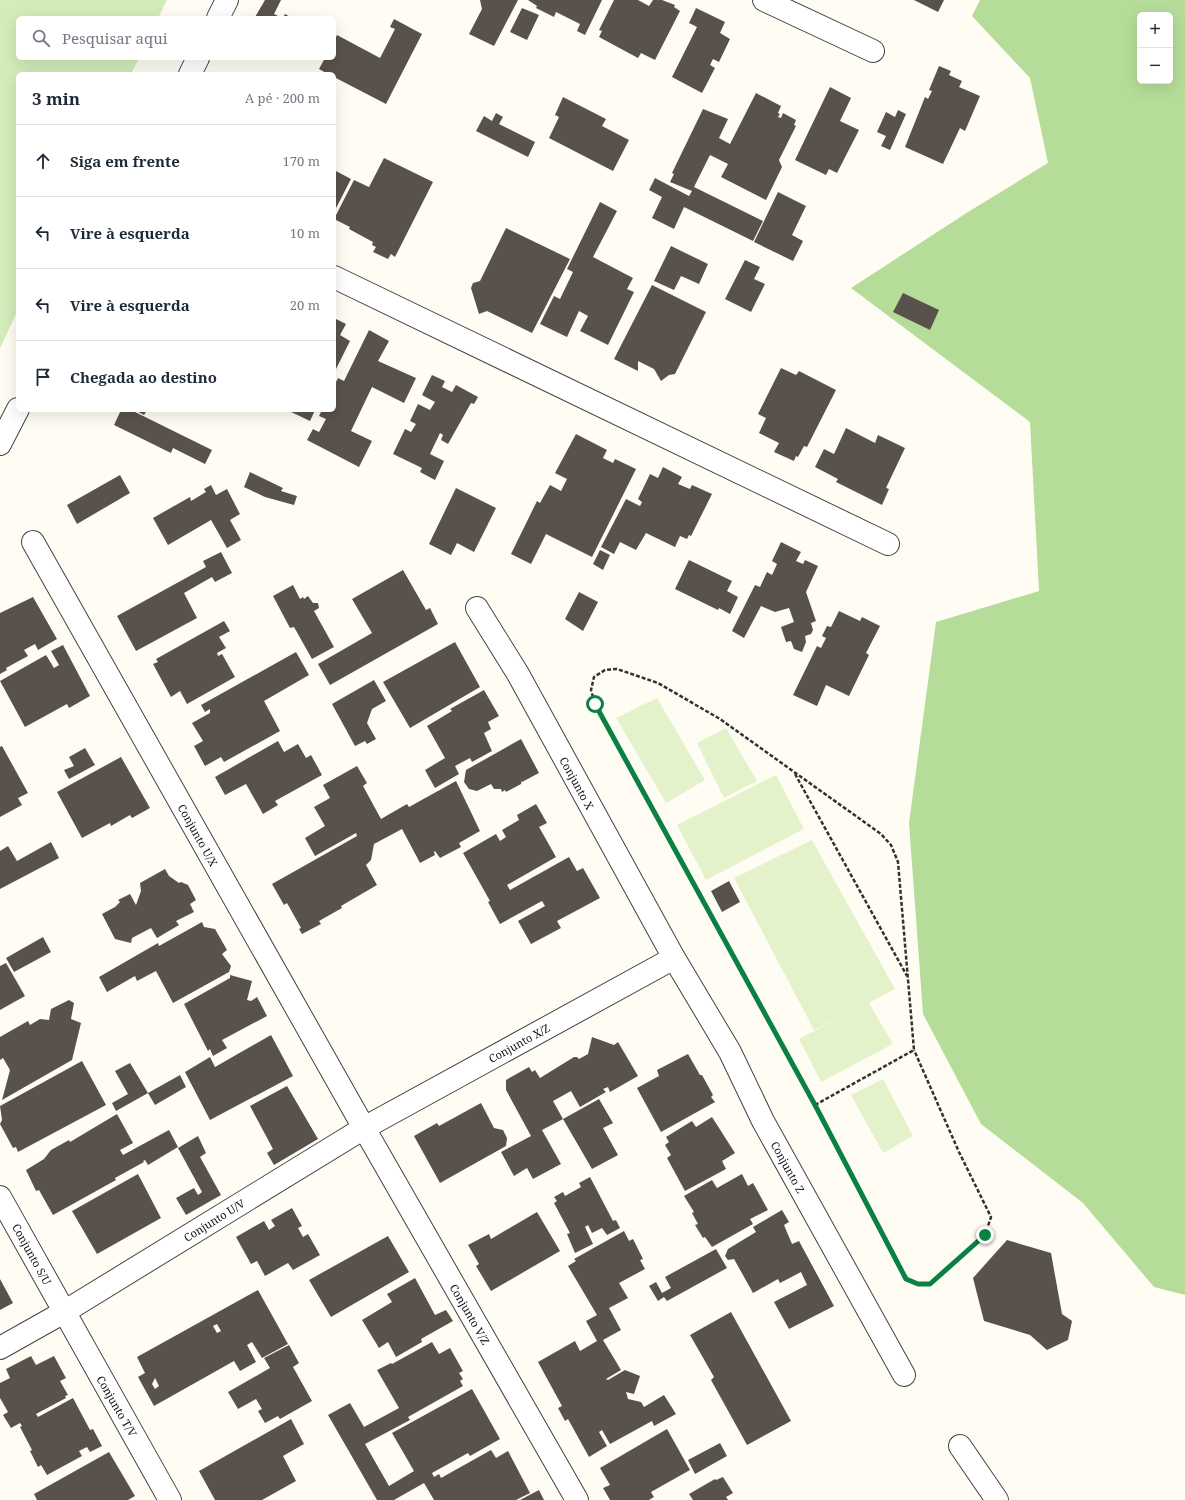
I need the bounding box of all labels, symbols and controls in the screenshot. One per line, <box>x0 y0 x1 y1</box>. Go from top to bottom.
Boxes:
map controls <box>1137 12 1173 84</box>
button: + <box>1137 12 1173 48</box>
search box <box>16 16 336 60</box>
icon: search <box>30 27 52 49</box>
text: Pesquisar aqui <box>62 28 168 48</box>
button: − <box>1137 48 1173 84</box>
text: 3 min <box>32 87 80 110</box>
text: A pé · 200 m <box>245 89 320 107</box>
icon: ahead <box>32 150 54 172</box>
text: Siga em frente <box>70 151 180 171</box>
text: 170 m <box>283 152 320 170</box>
icon: left <box>32 222 54 244</box>
text: Vire à esquerda <box>70 223 190 243</box>
text: 10 m <box>290 224 320 242</box>
icon: left <box>32 294 54 316</box>
text: Vire à esquerda <box>70 295 190 315</box>
text: 20 m <box>290 296 320 314</box>
icon: arrive <box>32 366 54 388</box>
text: Chegada ao destino <box>70 367 217 387</box>
route start <box>586 695 604 713</box>
street label: Conjunto X <box>556 754 598 813</box>
street label: Conjunto U/X <box>175 801 222 869</box>
street label: Conjunto X/Z <box>486 1020 553 1066</box>
street label: Conjunto Z <box>768 1138 809 1196</box>
street label: Conjunto U/V <box>181 1195 248 1245</box>
street label: Conjunto S/U <box>9 1221 55 1287</box>
route end <box>976 1226 994 1244</box>
street label: Conjunto V/Z <box>447 1281 494 1348</box>
street label: Conjunto T/V <box>94 1373 141 1440</box>

